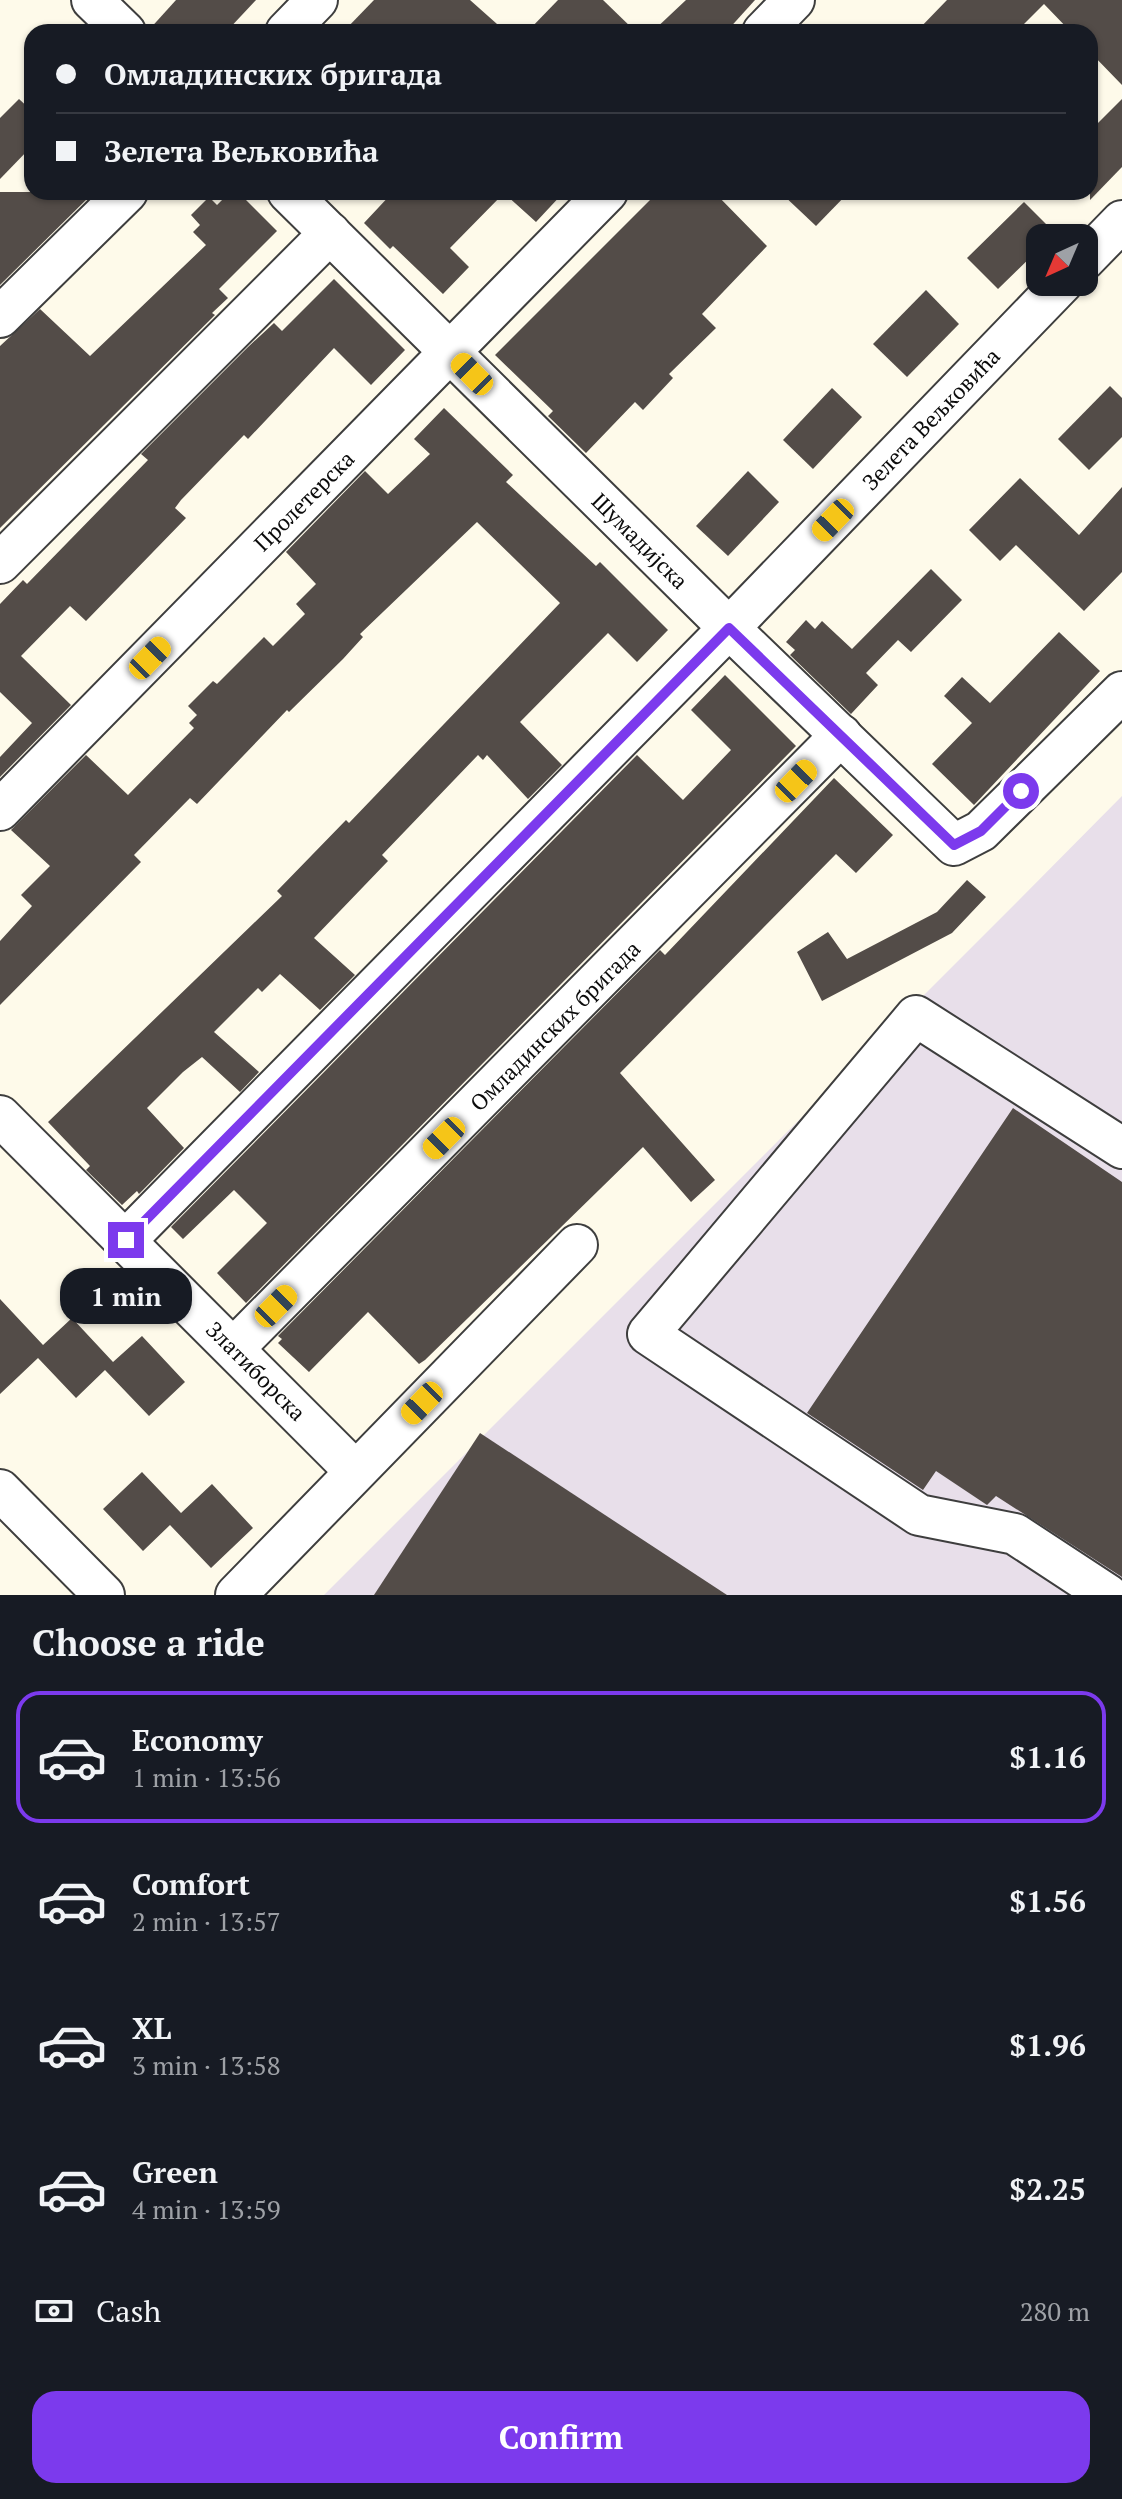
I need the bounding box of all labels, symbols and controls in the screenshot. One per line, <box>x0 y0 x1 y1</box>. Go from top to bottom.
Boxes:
text: Омладинских бригада <box>104 54 442 94</box>
text: Зелета Вељковића <box>104 131 379 171</box>
north arrow <box>1026 224 1098 296</box>
map controls <box>1026 224 1098 296</box>
street label: Зелета Вељковића <box>855 341 1006 496</box>
car <box>447 349 497 399</box>
street label: Пролетерска <box>247 444 360 557</box>
street label: Шумадијска <box>586 486 695 595</box>
car <box>808 494 858 546</box>
car <box>125 632 175 684</box>
car <box>771 755 821 807</box>
route start <box>1003 773 1039 809</box>
street label: Омладинских бригада <box>463 934 646 1117</box>
car <box>419 1113 469 1163</box>
route end <box>108 1222 144 1258</box>
callout: 1 min <box>60 1268 192 1324</box>
text: 1 min <box>90 1279 162 1313</box>
car <box>251 1281 301 1331</box>
street label: Златиборска <box>200 1315 312 1427</box>
car <box>397 1377 447 1429</box>
text: Choose a ride <box>32 1619 265 1666</box>
text: Economy <box>132 1720 263 1760</box>
icon: car <box>36 1721 108 1793</box>
text: $1.16 <box>1009 1737 1086 1777</box>
text: 1 min · 13:56 <box>132 1760 281 1794</box>
text: Comfort <box>132 1864 250 1904</box>
icon: car <box>36 1865 108 1937</box>
text: $1.56 <box>1009 1881 1086 1921</box>
text: 2 min · 13:57 <box>132 1904 281 1938</box>
text: XL <box>132 2008 171 2048</box>
icon: car <box>36 2009 108 2081</box>
text: $1.96 <box>1009 2025 1086 2065</box>
text: 3 min · 13:58 <box>132 2048 281 2082</box>
text: Green <box>132 2152 218 2192</box>
icon: car <box>36 2153 108 2225</box>
text: $2.25 <box>1009 2169 1086 2209</box>
text: 4 min · 13:59 <box>132 2192 281 2226</box>
icon: cash <box>32 2289 76 2333</box>
text: Cash <box>96 2291 161 2331</box>
text: 280 m <box>1020 2294 1090 2328</box>
button: Confirm <box>32 2391 1090 2483</box>

